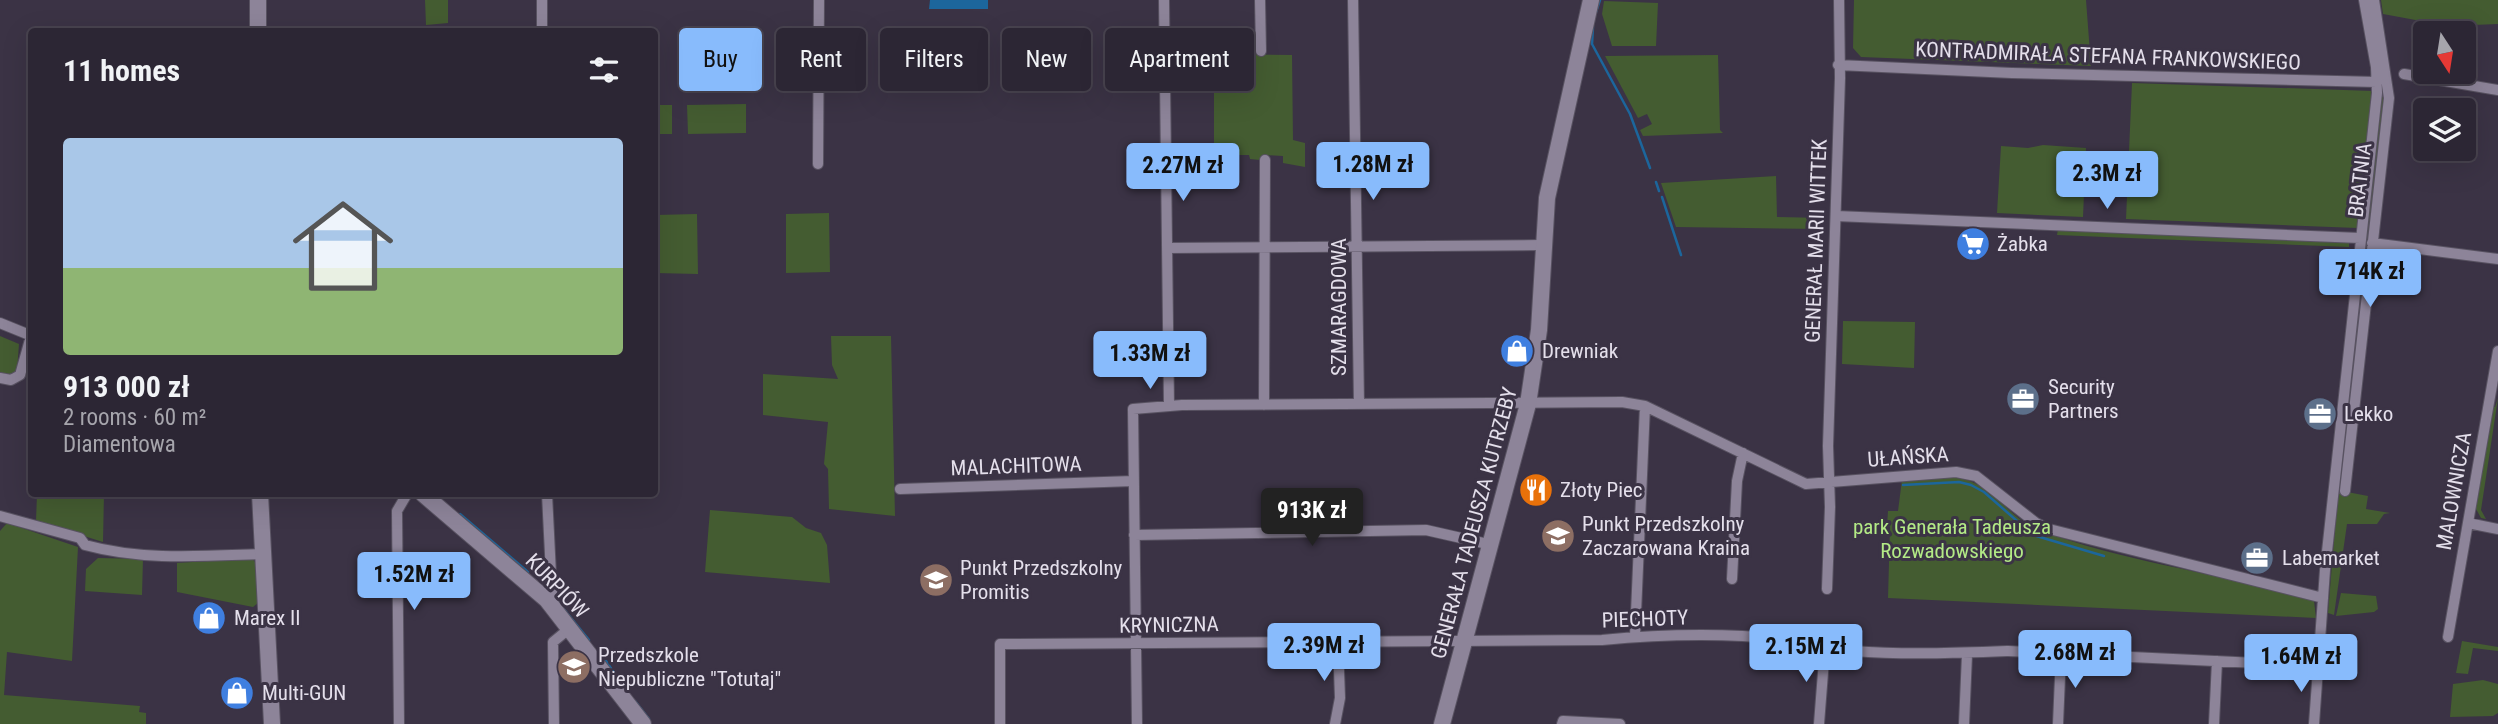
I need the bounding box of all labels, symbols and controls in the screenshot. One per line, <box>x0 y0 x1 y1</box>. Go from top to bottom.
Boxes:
north arrow <box>2413 21 2476 84</box>
map controls <box>2413 21 2476 161</box>
chip: Buy <box>679 28 762 91</box>
chip: Rent <box>776 28 866 91</box>
chip: Filters <box>880 28 988 91</box>
chip: New <box>1002 28 1091 91</box>
chip: Apartment <box>1105 28 1254 91</box>
street label: KONTRADMIRAŁA STEFANA FRANKOWSKIEGO <box>1915 37 2301 75</box>
icon: filters <box>585 51 623 89</box>
text: 11 homes <box>63 53 180 88</box>
button: layers <box>2413 98 2476 161</box>
street label: GENERAŁ MARII WITTEK <box>1800 138 1832 343</box>
street label: BRATNIA <box>2344 141 2376 219</box>
pin: 1.28M zł <box>1301 142 1445 202</box>
pin: 2.27M zł <box>1111 144 1255 203</box>
text: 1.28M zł <box>1332 151 1414 178</box>
text: 2.27M zł <box>1142 152 1224 179</box>
pin: 2.3M zł <box>2042 152 2172 211</box>
text: 2.3M zł <box>2072 160 2142 187</box>
icon: home <box>280 183 406 309</box>
supermarket icon: Żabka <box>1954 225 1992 263</box>
place label: Żabka <box>1997 232 2048 256</box>
street label: SZMARAGDOWA <box>1327 238 1351 376</box>
pin: 714K zł <box>2305 250 2435 309</box>
text: 714K zł <box>2335 258 2405 285</box>
pin: 1.33M zł <box>1078 332 1222 391</box>
shop icon: Drewniak <box>1498 332 1536 370</box>
place label: Drewniak <box>1542 339 1619 363</box>
text: 1.33M zł <box>1109 340 1191 367</box>
text: 913 000 zł <box>63 369 190 404</box>
place label: Security Partners <box>2048 375 2119 423</box>
office icon: Security Partners <box>2004 380 2042 418</box>
street label: GENERAŁA TADEUSZA KUTRZEBY <box>1426 385 1522 661</box>
office icon: Lekko <box>2301 395 2339 433</box>
place label: Lekko <box>2344 402 2393 426</box>
text: 2 rooms · 60 m² <box>63 404 206 431</box>
street label: MALOWNICZA <box>2432 430 2476 552</box>
text: Diamentowa <box>63 431 176 458</box>
street label: UŁAŃSKA <box>1867 442 1949 472</box>
street label: MALACHITOWA <box>950 452 1082 480</box>
restaurant icon: Złoty Piec <box>1517 471 1555 509</box>
place label: Złoty Piec <box>1560 478 1643 502</box>
pin: 913K zł <box>1247 489 1377 548</box>
text: 913K zł <box>1277 497 1347 524</box>
place label: Punkt Przedszkolny Zaczarowana Kraina <box>1582 512 1750 560</box>
park label: park Generała Tadeusza Rozwadowskiego <box>1853 515 2051 563</box>
school or university icon: Punkt Przedszkolny Zaczarowana Kraina <box>1539 517 1577 555</box>
office icon: Labemarket <box>2238 539 2276 577</box>
place label: Labemarket <box>2282 546 2380 570</box>
street label: KURPIÓW <box>521 549 593 623</box>
pin: 1.52M zł <box>342 552 486 612</box>
place label: Punkt Przedszkolny Promitis <box>960 556 1123 604</box>
text: 1.52M zł <box>373 561 455 588</box>
school or university icon: Punkt Przedszkolny Promitis <box>917 561 955 599</box>
shop icon: Marex II <box>190 599 228 637</box>
street label: PIECHOTY <box>1601 605 1689 633</box>
place label: Marex II <box>234 606 301 630</box>
street label: KRYNICZNA <box>1119 612 1219 638</box>
pin: 2.39M zł <box>1252 624 1396 683</box>
pin: 2.15M zł <box>1734 624 1878 684</box>
pin: 2.68M zł <box>2003 630 2147 690</box>
text: 2.39M zł <box>1283 632 1365 659</box>
text: 2.15M zł <box>1765 633 1847 660</box>
pin: 1.64M zł <box>2229 634 2373 694</box>
text: 2.68M zł <box>2034 639 2116 666</box>
place label: Przedszkole Niepubliczne "Totutaj" <box>598 643 781 691</box>
text: 1.64M zł <box>2260 643 2342 670</box>
school or university icon: Przedszkole Niepubliczne "Totutaj" <box>555 648 593 686</box>
shop icon: Multi-GUN <box>218 674 256 712</box>
place label: Multi-GUN <box>262 681 346 705</box>

